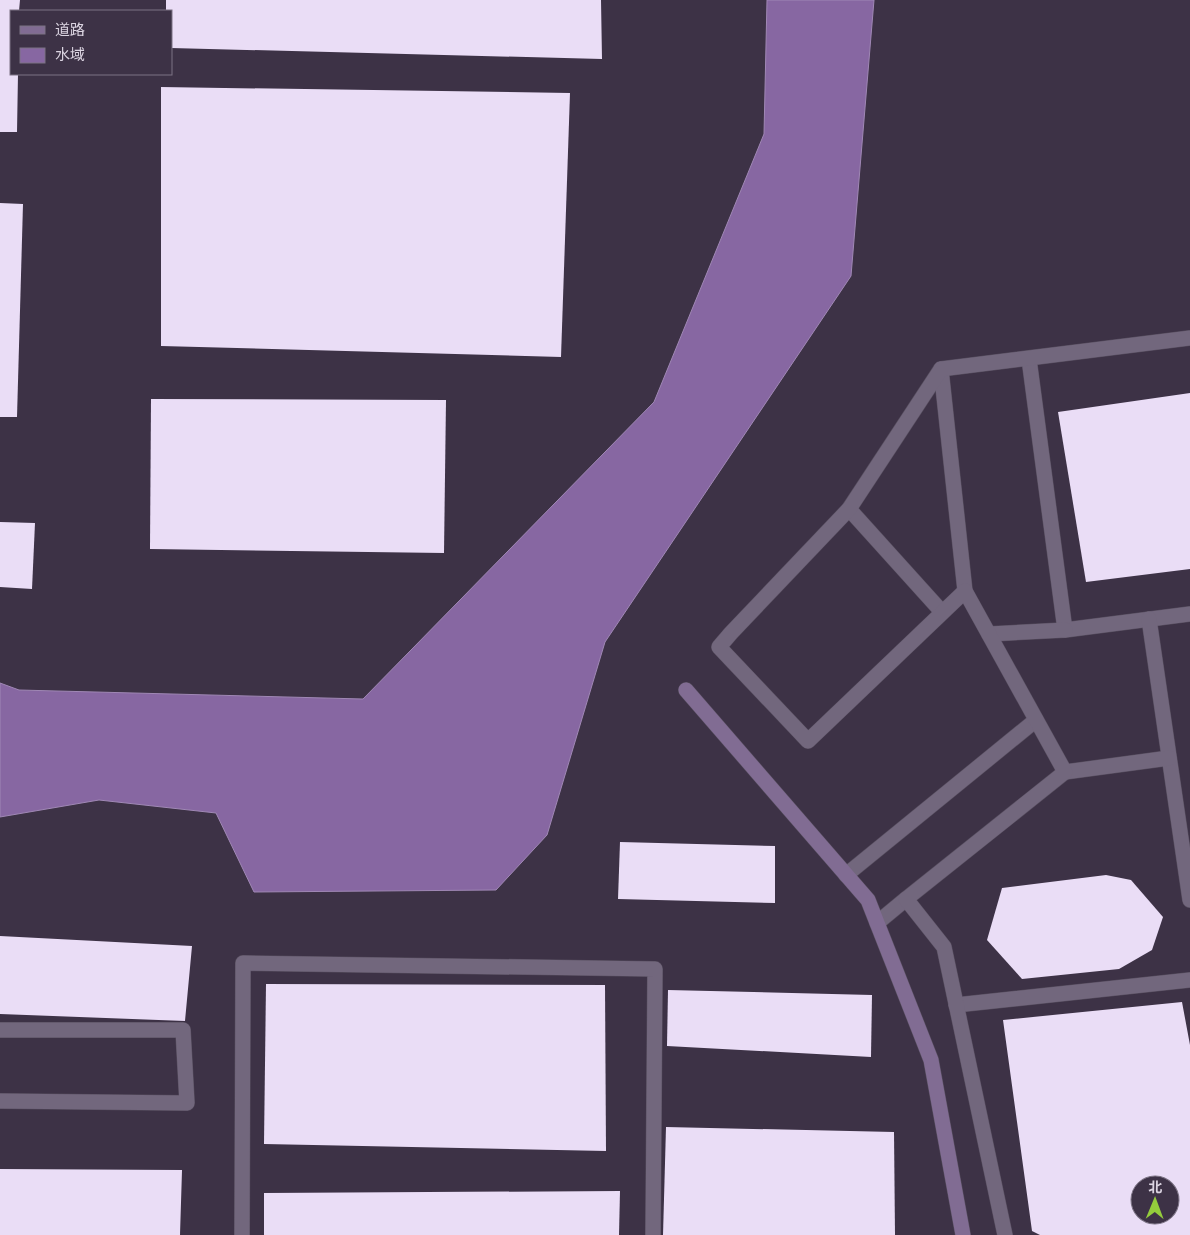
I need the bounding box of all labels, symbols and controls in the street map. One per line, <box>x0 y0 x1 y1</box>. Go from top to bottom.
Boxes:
legend <box>10 10 172 75</box>
text: 道路 <box>55 19 85 39</box>
text: 水域 <box>55 44 85 64</box>
north arrow <box>1130 1175 1180 1225</box>
text: 北 <box>1148 1177 1162 1196</box>

